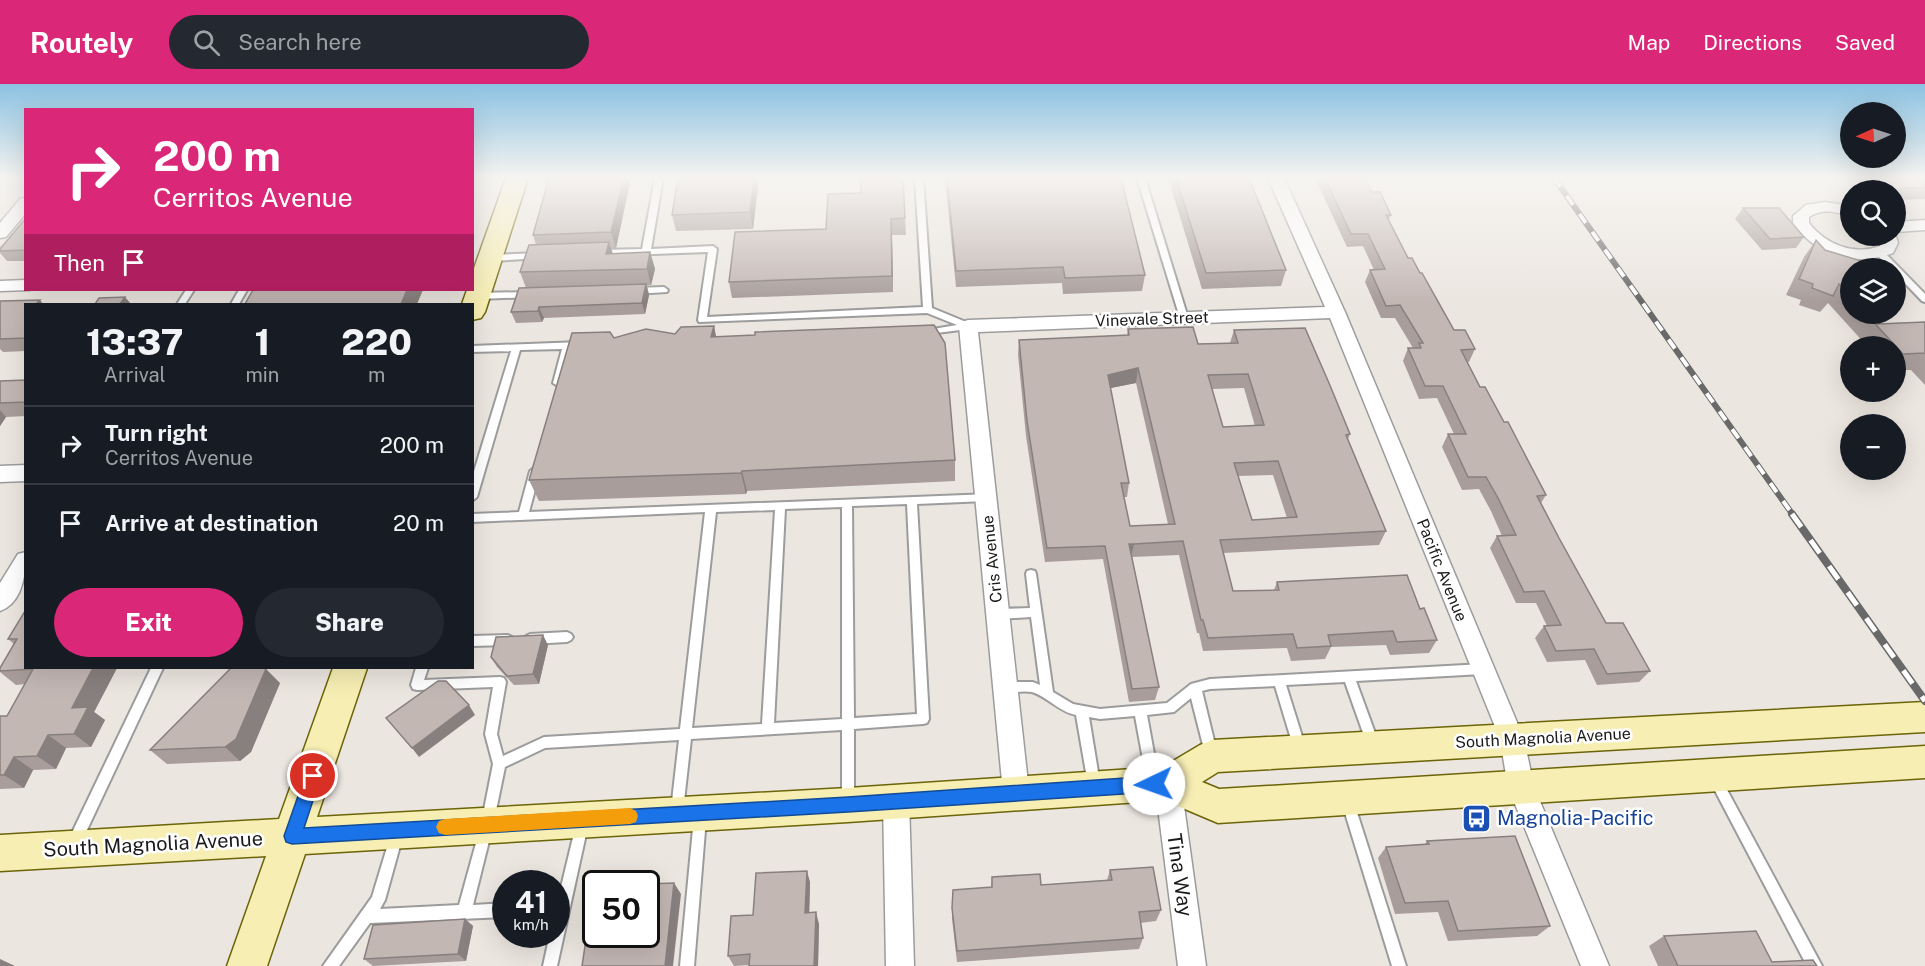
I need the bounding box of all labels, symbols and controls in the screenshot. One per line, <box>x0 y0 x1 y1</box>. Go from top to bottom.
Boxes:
search box <box>169 15 589 69</box>
text: Routely <box>30 26 133 59</box>
icon: search <box>190 26 223 59</box>
text: Search here <box>238 29 362 55</box>
text: Map <box>1628 30 1670 55</box>
text: Directions <box>1703 30 1802 55</box>
text: Saved <box>1835 30 1895 55</box>
north arrow <box>1840 102 1906 168</box>
map controls <box>1840 102 1906 480</box>
text: 200 m <box>153 131 281 180</box>
icon: right <box>54 132 132 210</box>
button: search <box>1840 180 1906 246</box>
text: Cerritos Avenue <box>153 181 353 213</box>
icon: arrive <box>117 246 150 279</box>
text: Then <box>54 250 105 276</box>
button: layers <box>1840 258 1906 324</box>
street label: Vinevale Street <box>1095 308 1209 330</box>
text: 13:37 <box>86 321 184 363</box>
text: 1 <box>255 321 270 363</box>
text: 220 <box>341 321 412 363</box>
button: + <box>1840 336 1906 402</box>
text: Arrival <box>104 363 166 387</box>
text: min <box>245 363 279 387</box>
text: m <box>368 363 385 387</box>
button: − <box>1840 414 1906 480</box>
text: Turn right <box>105 420 208 446</box>
icon: right <box>54 429 87 462</box>
text: 200 m <box>380 432 444 458</box>
text: Cerritos Avenue <box>105 446 253 470</box>
icon: arrive <box>54 507 87 540</box>
text: Arrive at destination <box>105 510 318 536</box>
text: 20 m <box>393 510 444 536</box>
street label: Cris Avenue <box>978 514 1006 604</box>
street label: Pacific Avenue <box>1413 516 1471 624</box>
button: Exit <box>54 588 243 657</box>
button: Share <box>255 588 444 657</box>
street label: South Magnolia Avenue <box>1455 724 1631 752</box>
pin <box>287 750 338 801</box>
position arrow <box>1122 752 1186 816</box>
icon: arrive <box>296 759 329 792</box>
bus stop icon: Magnolia-Pacific <box>1460 802 1492 834</box>
place label: Magnolia-Pacific <box>1497 806 1654 830</box>
street label: South Magnolia Avenue <box>43 826 263 862</box>
street label: Tina Way <box>1162 832 1198 918</box>
speed limit sign: 50 <box>582 870 660 948</box>
text: 41 <box>515 884 547 920</box>
text: km/h <box>513 916 549 933</box>

